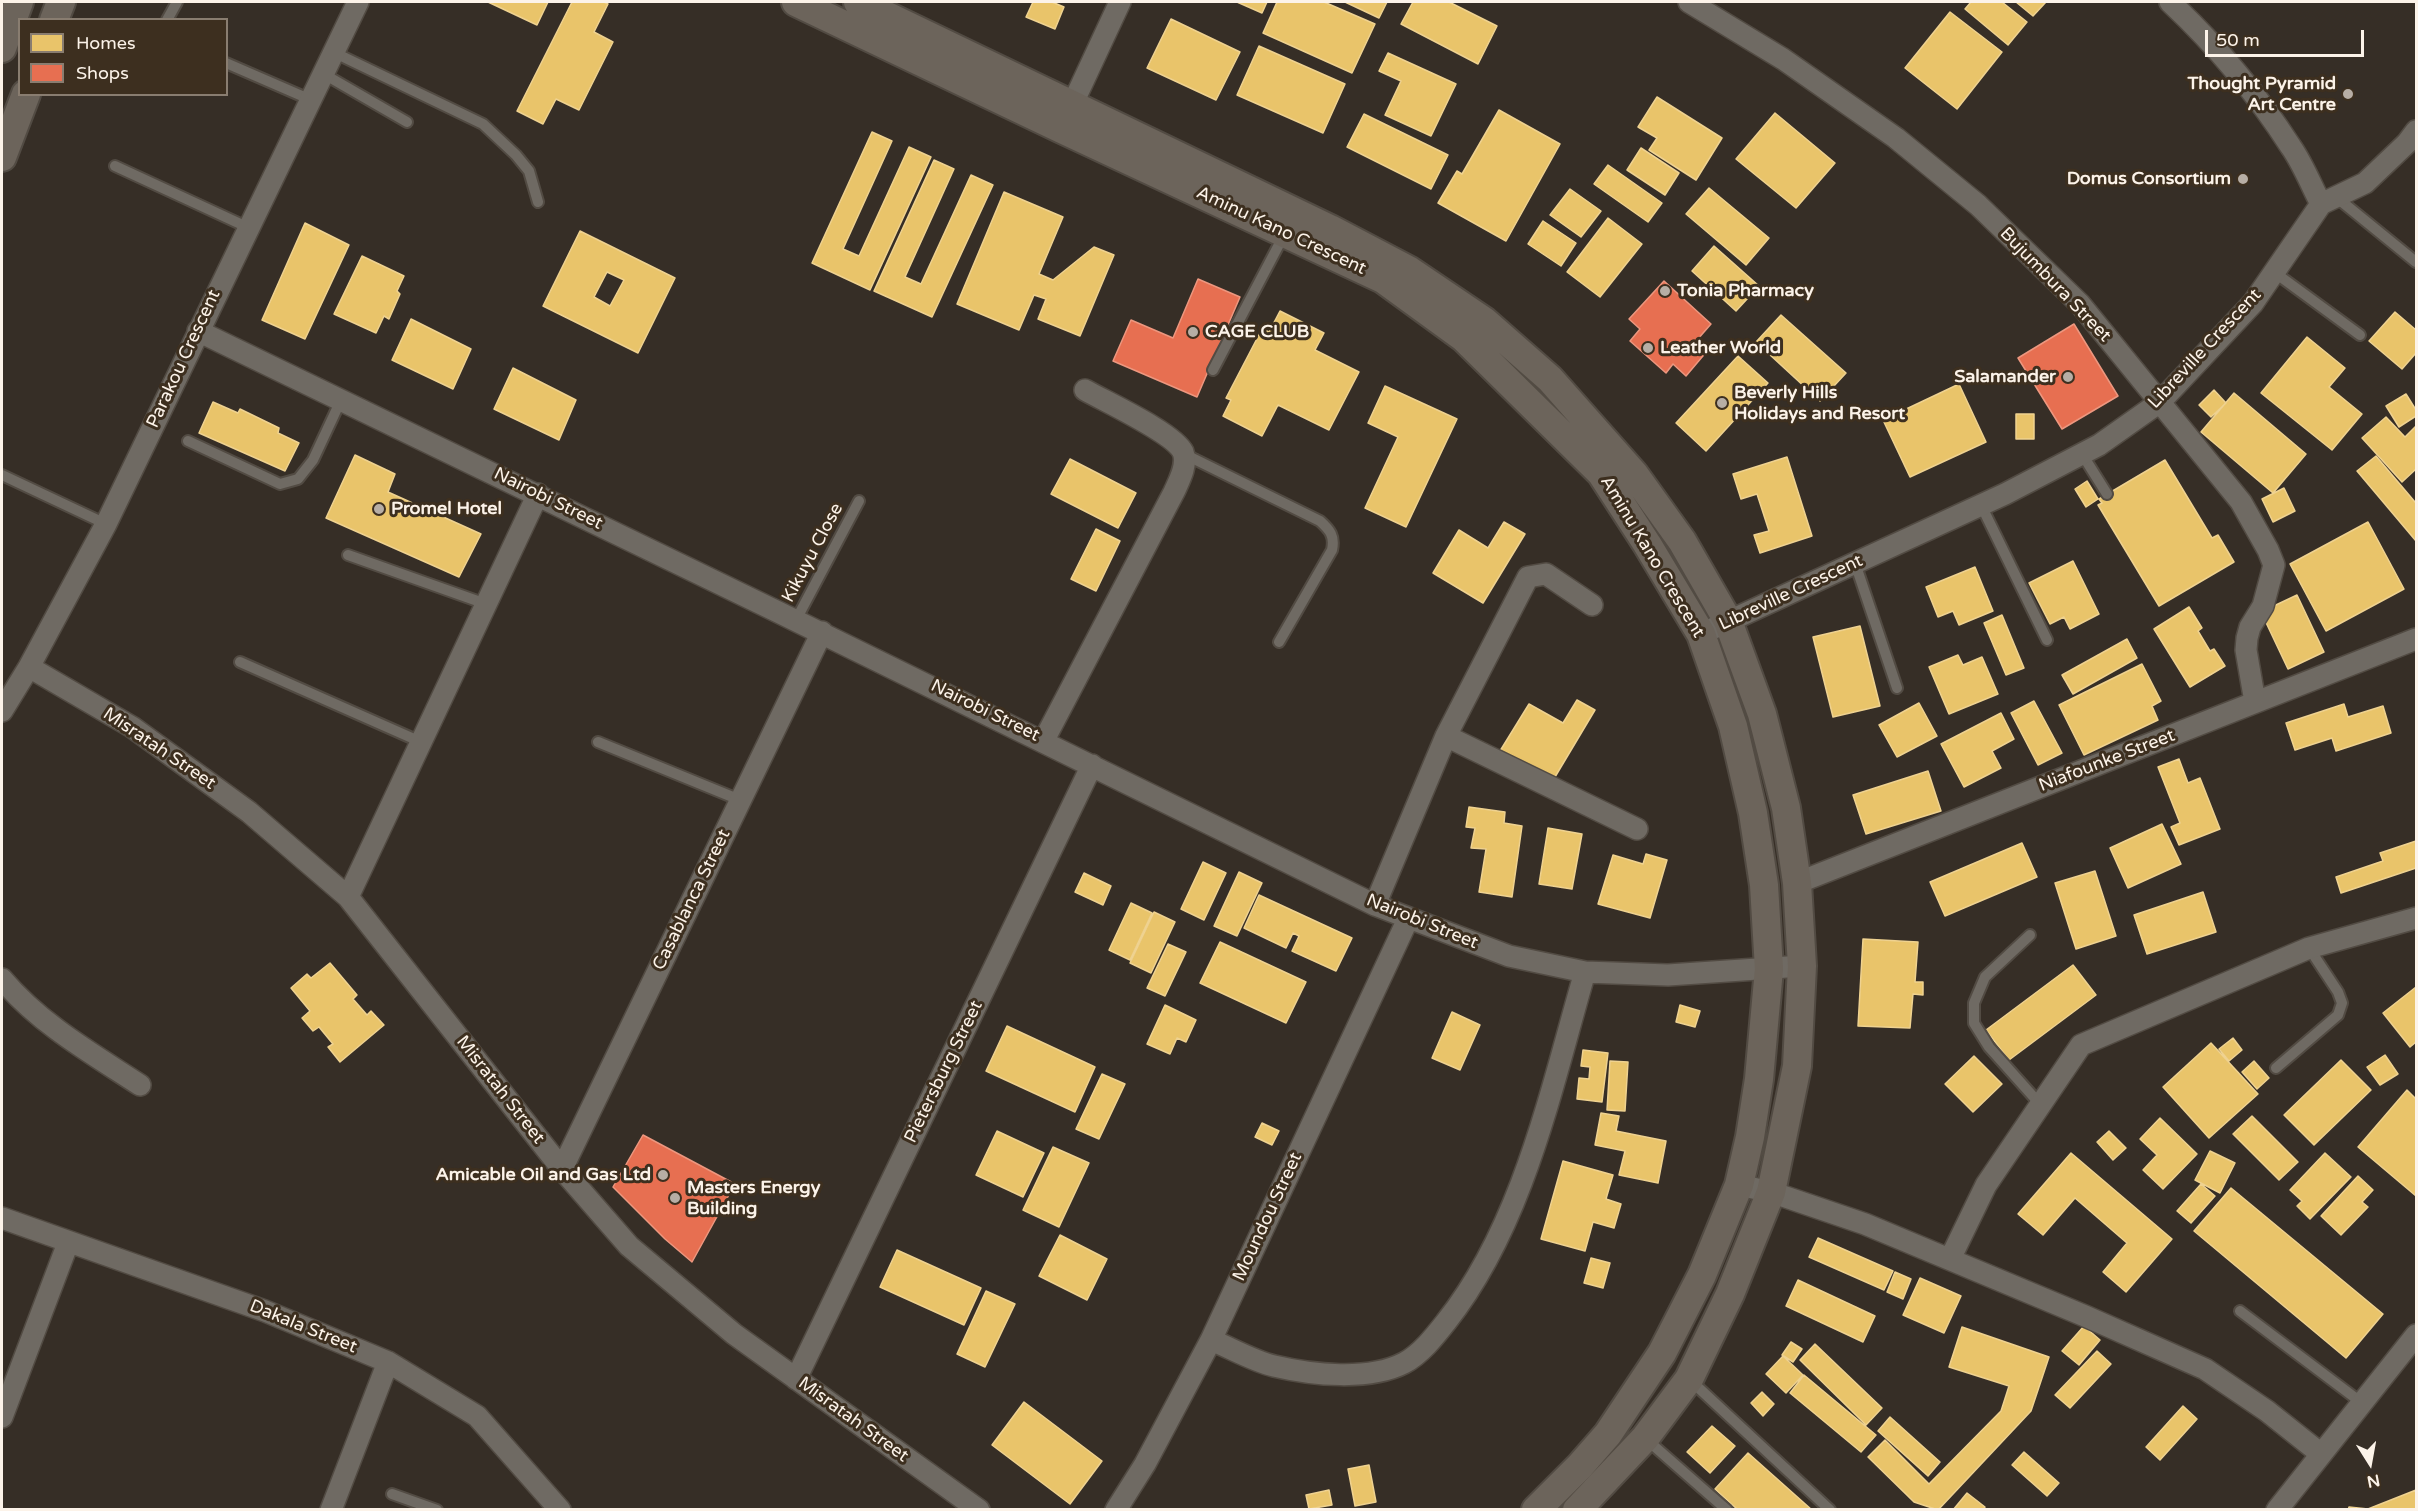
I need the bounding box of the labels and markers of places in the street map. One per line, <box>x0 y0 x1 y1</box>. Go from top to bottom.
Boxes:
place label: Thought Pyramid Art Centre <box>2187 73 2336 116</box>
marker: Thought Pyramid Art Centre <box>2341 87 2355 101</box>
place label: Domus Consortium <box>2067 168 2231 190</box>
marker: Domus Consortium <box>2236 172 2250 186</box>
place label: Tonia Pharmacy <box>1677 280 1814 302</box>
marker: Tonia Pharmacy <box>1658 284 1672 298</box>
place label: CAGE CLUB <box>1205 321 1309 343</box>
marker: CAGE CLUB <box>1186 325 1200 339</box>
place label: Leather World <box>1660 337 1781 359</box>
marker: Leather World <box>1641 341 1655 355</box>
place label: Salamander <box>1954 366 2056 388</box>
marker: Salamander <box>2061 370 2075 384</box>
place label: Beverly Hills Holidays and Resort <box>1734 382 1905 424</box>
marker: Beverly Hills Holidays and Resort <box>1715 396 1729 410</box>
place label: Promel Hotel <box>391 498 502 520</box>
marker: Promel Hotel <box>372 502 386 516</box>
place label: Amicable Oil and Gas Ltd <box>436 1164 651 1186</box>
marker: Amicable Oil and Gas Ltd <box>656 1168 670 1182</box>
place label: Masters Energy Building <box>687 1177 820 1220</box>
marker: Masters Energy Building <box>668 1191 682 1205</box>

